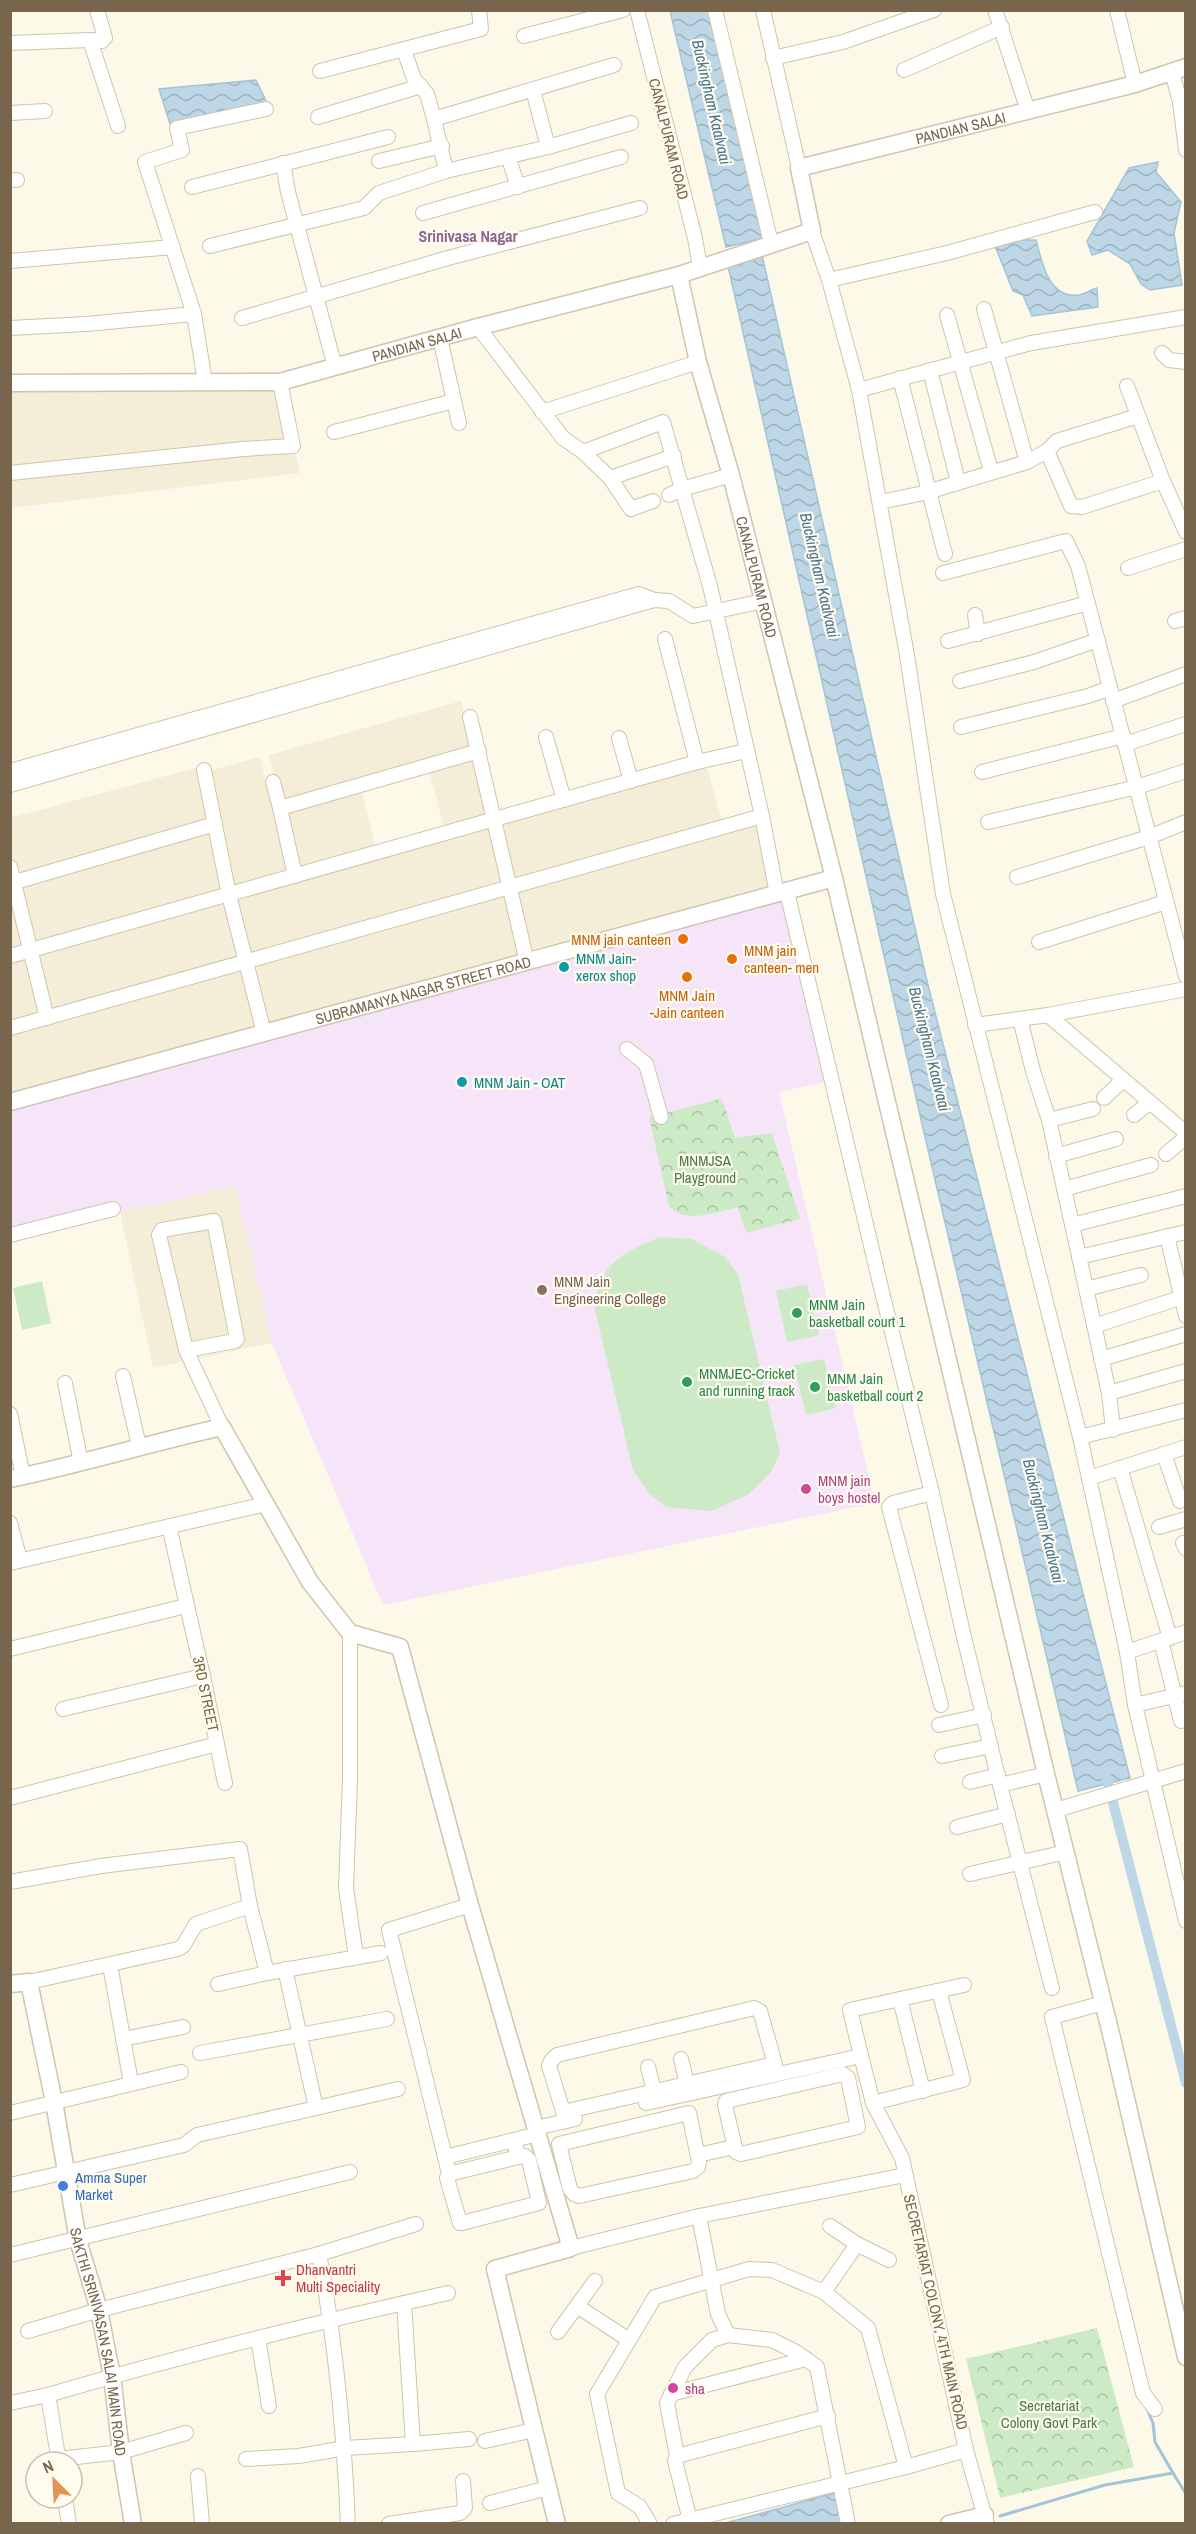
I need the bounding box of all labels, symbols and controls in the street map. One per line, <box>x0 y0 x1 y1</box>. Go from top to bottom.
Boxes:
water label: Buckingham Kaalvaai <box>687 37 737 167</box>
street label: CANALPURAM ROAD <box>644 76 694 202</box>
street label: PANDIAN SALAI <box>913 106 1008 149</box>
district label: Srinivasa Nagar <box>418 225 518 247</box>
street label: PANDIAN SALAI <box>370 322 464 366</box>
water label: Buckingham Kaalvaai <box>795 510 845 640</box>
street label: CANALPURAM ROAD <box>731 514 783 640</box>
place label: MNM jain canteen <box>571 929 671 950</box>
marker: MNM jain canteen <box>676 932 690 946</box>
place label: MNM jain canteen- men <box>744 940 819 978</box>
place label: MNM Jain- xerox shop <box>576 948 636 986</box>
street label: SUBRAMANYA NAGAR STREET ROAD <box>313 950 533 1029</box>
marker: MNM jain canteen- men <box>725 952 739 966</box>
marker: MNM Jain- xerox shop <box>557 960 571 974</box>
marker: MNM Jain -Jain canteen <box>680 970 694 984</box>
water label: Buckingham Kaalvaai <box>904 984 956 1114</box>
place label: MNM Jain -Jain canteen <box>650 985 724 1023</box>
place label: MNM Jain - OAT <box>474 1072 566 1093</box>
marker: MNM Jain - OAT <box>455 1075 469 1089</box>
park label: MNMJSA Playground <box>674 1150 736 1188</box>
place label: MNM Jain Engineering College <box>554 1271 666 1309</box>
marker: MNM Jain Engineering College <box>535 1283 549 1297</box>
place label: MNM Jain basketball court 1 <box>809 1294 906 1332</box>
marker: MNM Jain basketball court 1 <box>790 1306 804 1320</box>
place label: MNMJEC-Cricket and running track <box>699 1363 796 1401</box>
place label: MNM Jain basketball court 2 <box>827 1368 924 1406</box>
marker: MNMJEC-Cricket and running track <box>680 1375 694 1389</box>
marker: MNM Jain basketball court 2 <box>808 1380 822 1394</box>
water label: Buckingham Kaalvaai <box>1018 1456 1070 1586</box>
place label: MNM jain boys hostel <box>818 1470 880 1508</box>
marker: MNM jain boys hostel <box>799 1482 813 1496</box>
street label: 3RD STREET <box>188 1654 224 1734</box>
place label: Amma Super Market <box>74 2167 147 2205</box>
marker: Amma Super Market <box>56 2179 70 2193</box>
street label: SECRETARIAT COLONY, 4TH MAIN ROAD <box>899 2192 973 2432</box>
street label: SAKTHI SRINIVASAN SALAI MAIN ROAD <box>66 2226 132 2457</box>
place label: Dhanvantri Multi Speciality <box>296 2259 381 2297</box>
marker: Dhanvantri Multi Speciality <box>274 2269 292 2287</box>
place label: sha <box>685 2378 705 2399</box>
marker: sha <box>666 2381 680 2395</box>
park label: Secretariat Colony Govt Park <box>1001 2395 1098 2433</box>
north arrow <box>24 2450 84 2510</box>
text: N <box>39 2454 57 2478</box>

